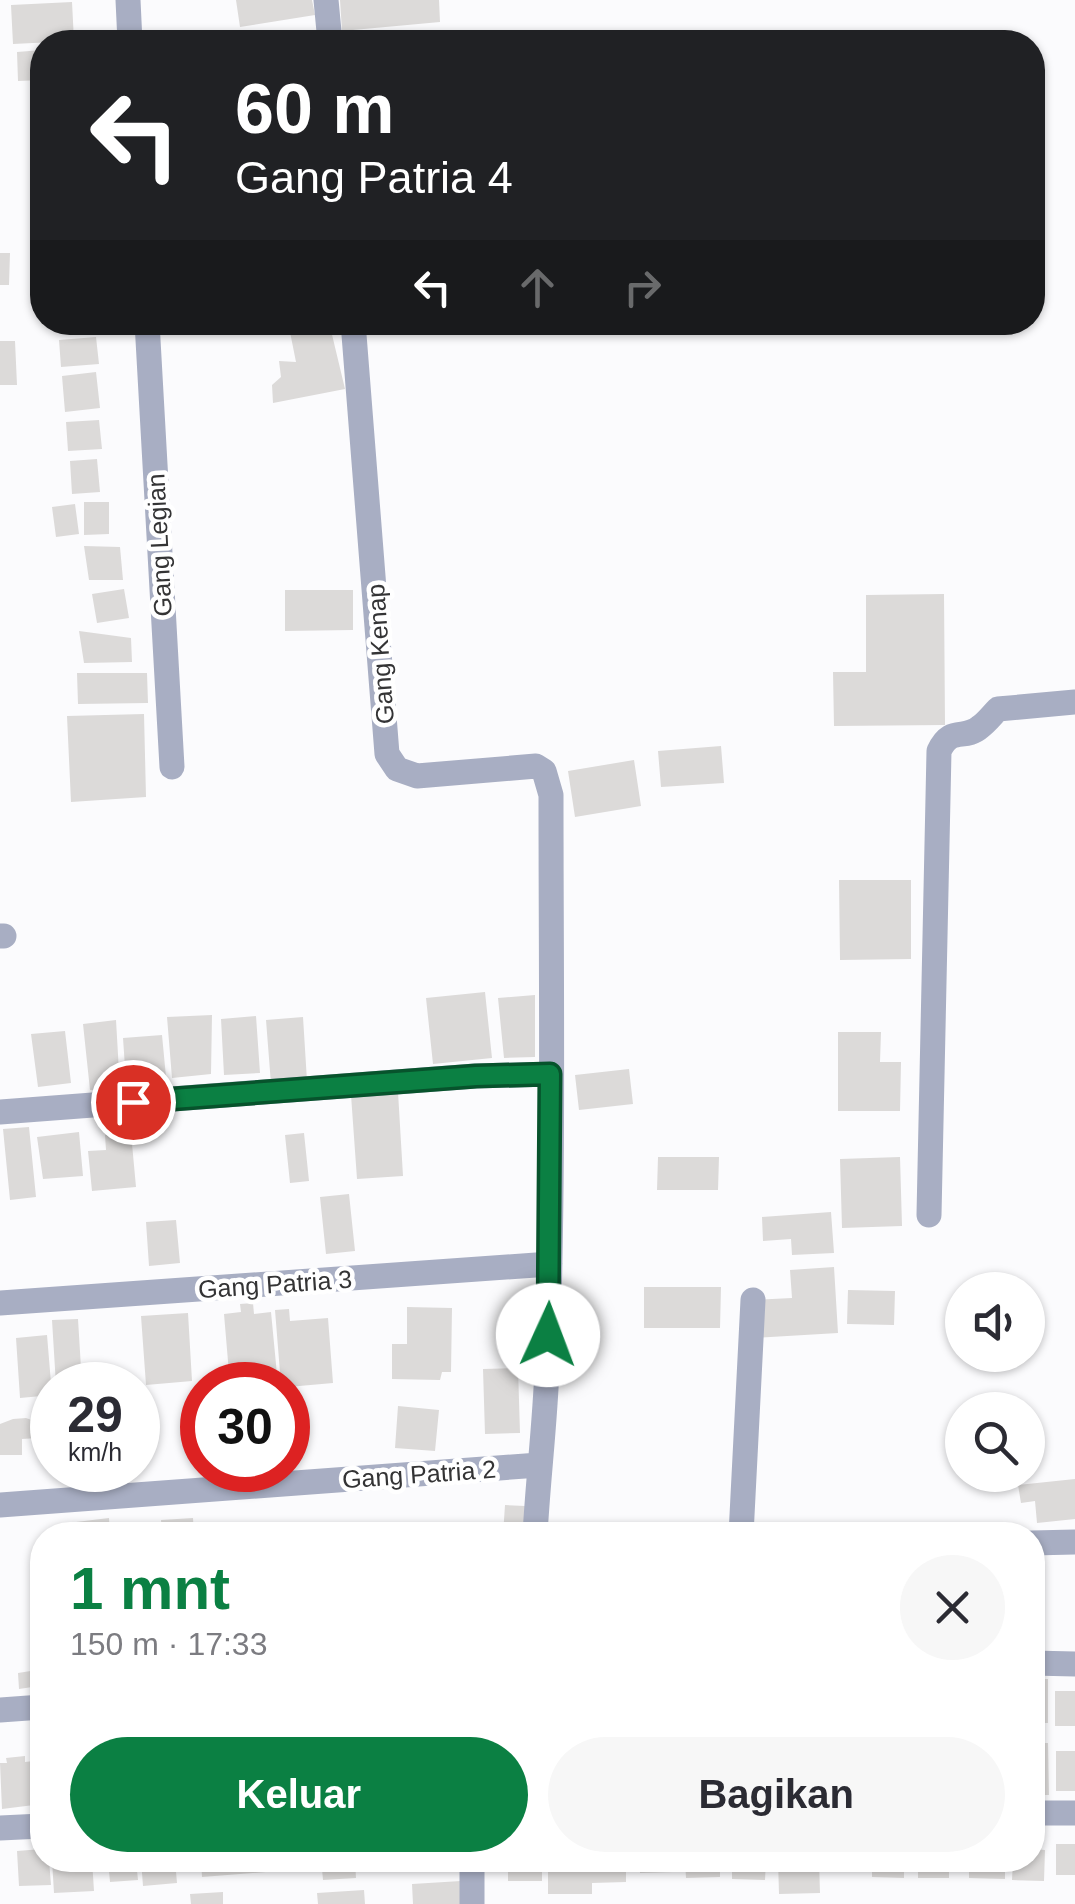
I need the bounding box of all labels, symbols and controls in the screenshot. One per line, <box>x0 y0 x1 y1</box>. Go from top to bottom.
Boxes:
icon: left <box>70 70 200 200</box>
text: 60 m <box>235 70 395 148</box>
text: Gang Patria 4 <box>235 152 513 203</box>
icon: left <box>405 260 460 315</box>
icon: ahead <box>510 260 565 315</box>
icon: right <box>615 260 670 315</box>
street label: Gang Legian <box>141 473 177 617</box>
street label: Gang Kenap <box>361 583 399 725</box>
pin <box>91 1060 176 1145</box>
icon: arrive <box>106 1075 161 1130</box>
street label: Gang Patria 3 <box>197 1265 353 1303</box>
map controls <box>945 1272 1045 1492</box>
button: sound <box>945 1272 1045 1372</box>
position arrow <box>496 1283 600 1387</box>
speed limit sign: 30 <box>180 1362 310 1492</box>
text: 29 <box>67 1387 123 1443</box>
button: search <box>945 1392 1045 1492</box>
text: km/h <box>68 1438 122 1466</box>
street label: Gang Patria 2 <box>341 1455 497 1493</box>
text: 1 mnt <box>70 1555 230 1622</box>
button: close <box>900 1555 1005 1660</box>
text: 150 m · 17:33 <box>70 1626 267 1662</box>
button: Keluar <box>70 1737 528 1852</box>
button: Bagikan <box>548 1737 1005 1852</box>

